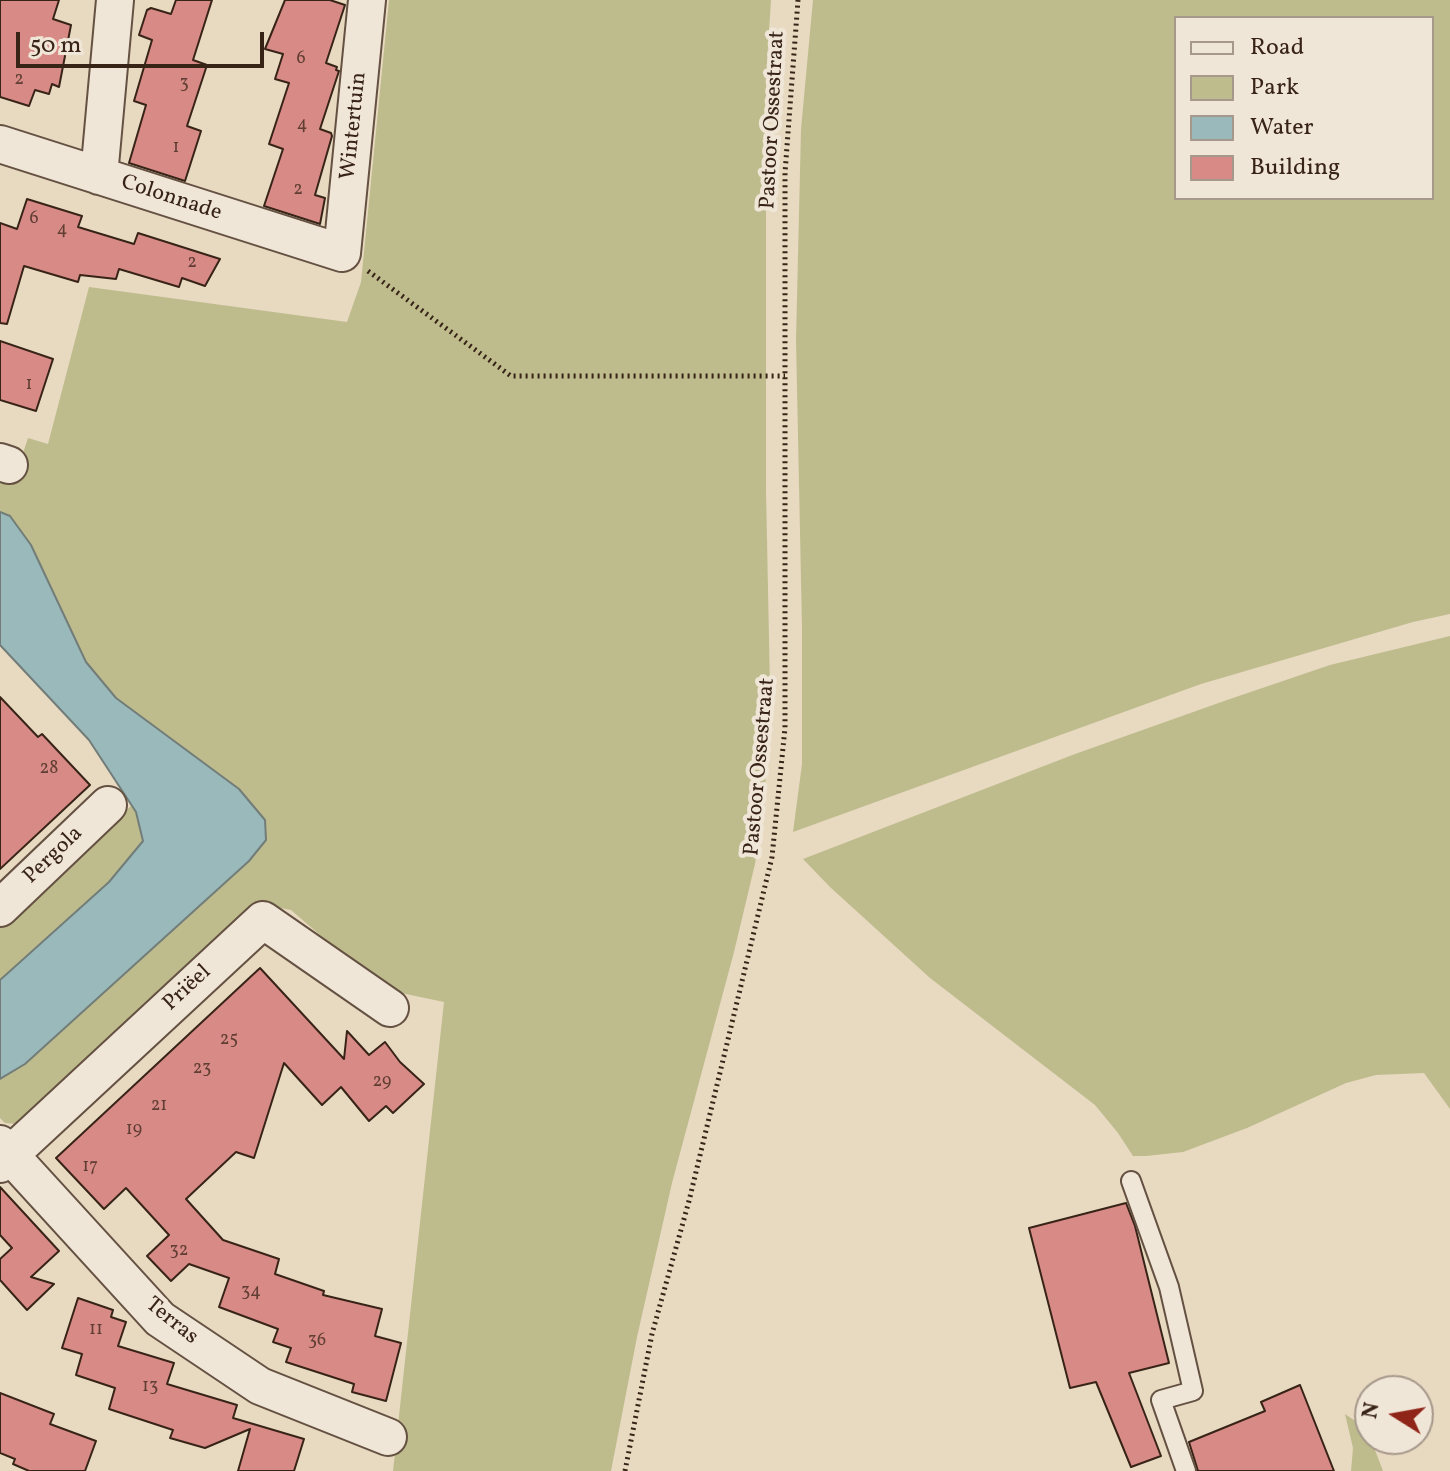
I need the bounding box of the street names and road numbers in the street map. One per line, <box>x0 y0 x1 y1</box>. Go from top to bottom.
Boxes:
street label: Pastoor Ossestraat <box>756 30 792 210</box>
street label: Wintertuin <box>336 71 374 181</box>
street label: Colonnade <box>117 170 225 228</box>
street label: Pastoor Ossestraat <box>740 677 782 857</box>
street label: Pergola <box>19 821 89 891</box>
street label: Priëel <box>158 960 218 1018</box>
street label: Terras <box>139 1293 203 1351</box>

